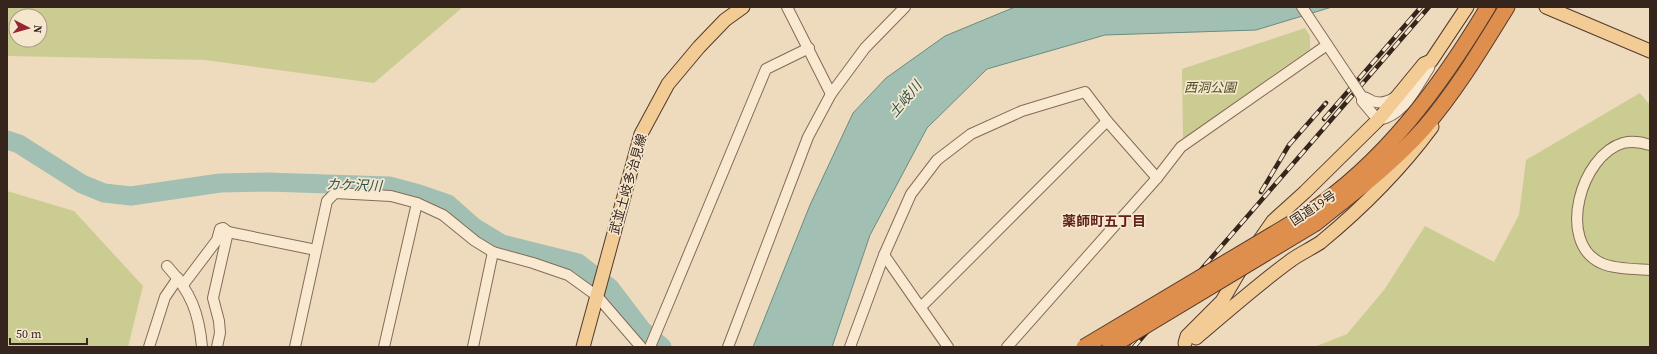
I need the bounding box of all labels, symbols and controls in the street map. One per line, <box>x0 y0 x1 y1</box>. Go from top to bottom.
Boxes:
north arrow <box>8 8 48 48</box>
text: N <box>30 24 45 34</box>
water label: 土岐川 <box>884 75 927 122</box>
park label: 西洞公園 <box>1184 79 1238 96</box>
street label: 武並土岐多治見線 <box>605 132 651 236</box>
water label: カケ沢川 <box>326 174 384 196</box>
street label: 国道19号 <box>1287 187 1339 229</box>
district label: 薬師町五丁目 <box>1062 211 1146 231</box>
scale bar <box>10 320 87 346</box>
text: 50 m <box>16 326 42 342</box>

